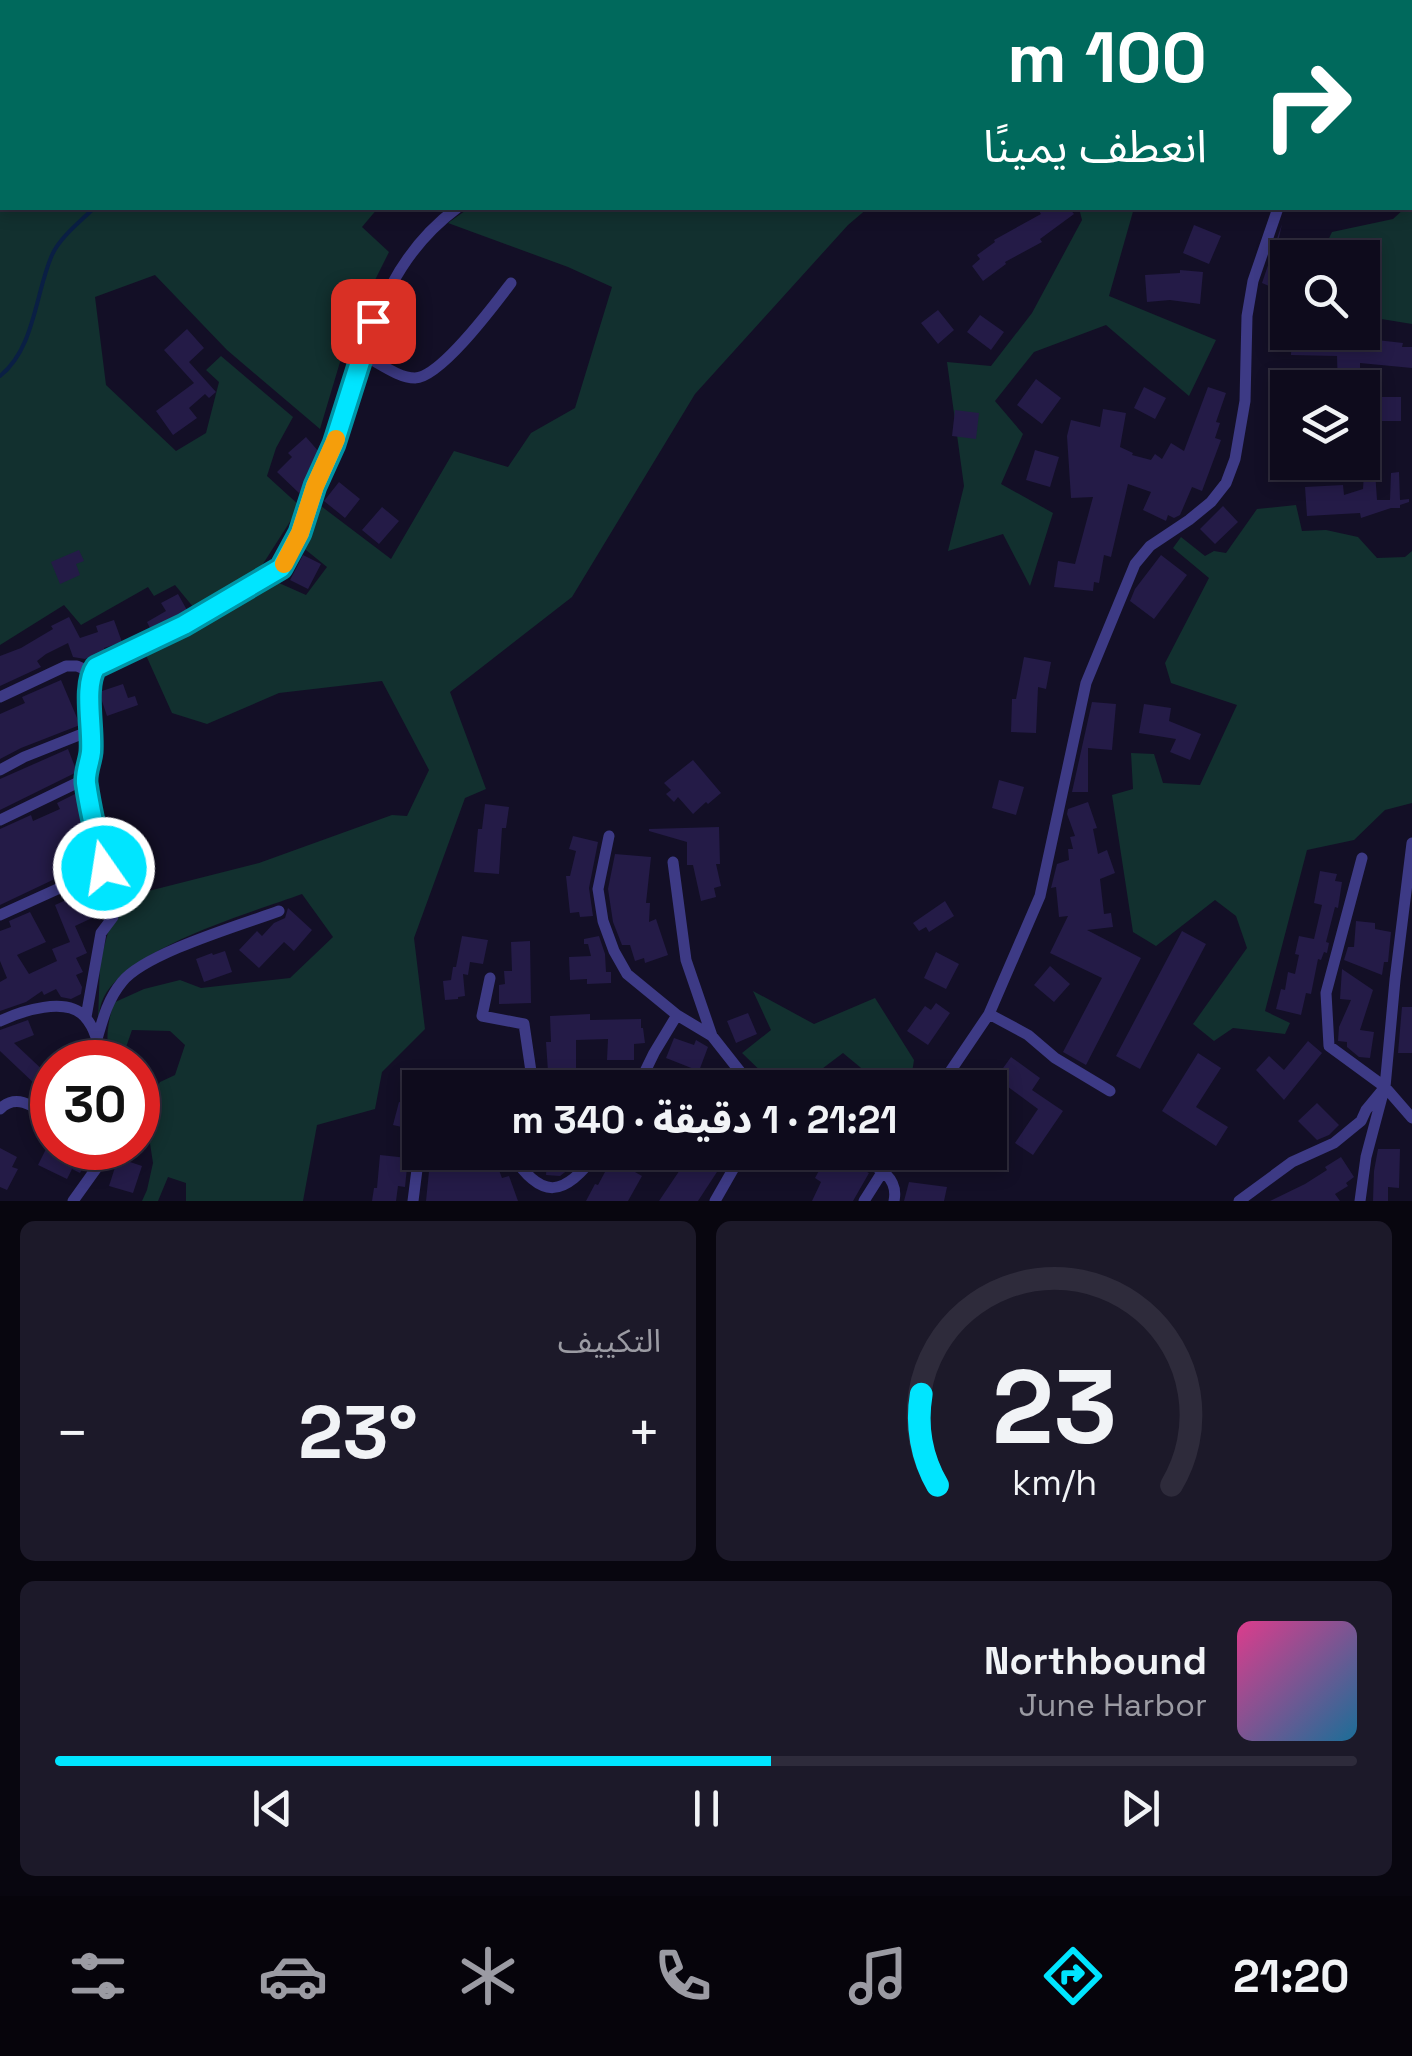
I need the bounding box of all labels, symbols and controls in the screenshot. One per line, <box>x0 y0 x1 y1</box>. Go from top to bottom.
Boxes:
text: 100 m <box>1007 13 1207 102</box>
icon: right <box>1242 40 1372 170</box>
text: انعطف يمينًا <box>983 118 1207 175</box>
map controls <box>1270 240 1380 480</box>
button: search <box>1270 240 1380 350</box>
pin <box>331 279 416 364</box>
icon: arrive <box>346 294 401 349</box>
button: layers <box>1270 370 1380 480</box>
position arrow <box>52 816 156 920</box>
speed limit sign: 30 <box>30 1040 160 1170</box>
text: 21:21 · 1 دقيقة · 340 m <box>511 1096 898 1144</box>
text: التكييف <box>558 1321 661 1361</box>
text: 23 <box>991 1341 1117 1473</box>
text: 23° <box>298 1384 418 1480</box>
text: − <box>55 1398 89 1468</box>
text: + <box>627 1398 661 1468</box>
text: km/h <box>1011 1460 1097 1505</box>
text: Northbound <box>984 1637 1207 1685</box>
text: June Harbor <box>1019 1685 1207 1725</box>
icon: previous <box>245 1781 300 1836</box>
icon: pause <box>679 1781 734 1836</box>
icon: next <box>1113 1781 1168 1836</box>
icon: filters <box>63 1941 133 2011</box>
icon: car <box>258 1941 328 2011</box>
icon: climate <box>453 1941 523 2011</box>
icon: phone <box>648 1941 718 2011</box>
icon: music <box>843 1941 913 2011</box>
icon: directions <box>1038 1941 1108 2011</box>
text: 21:20 <box>1233 1948 1349 2005</box>

